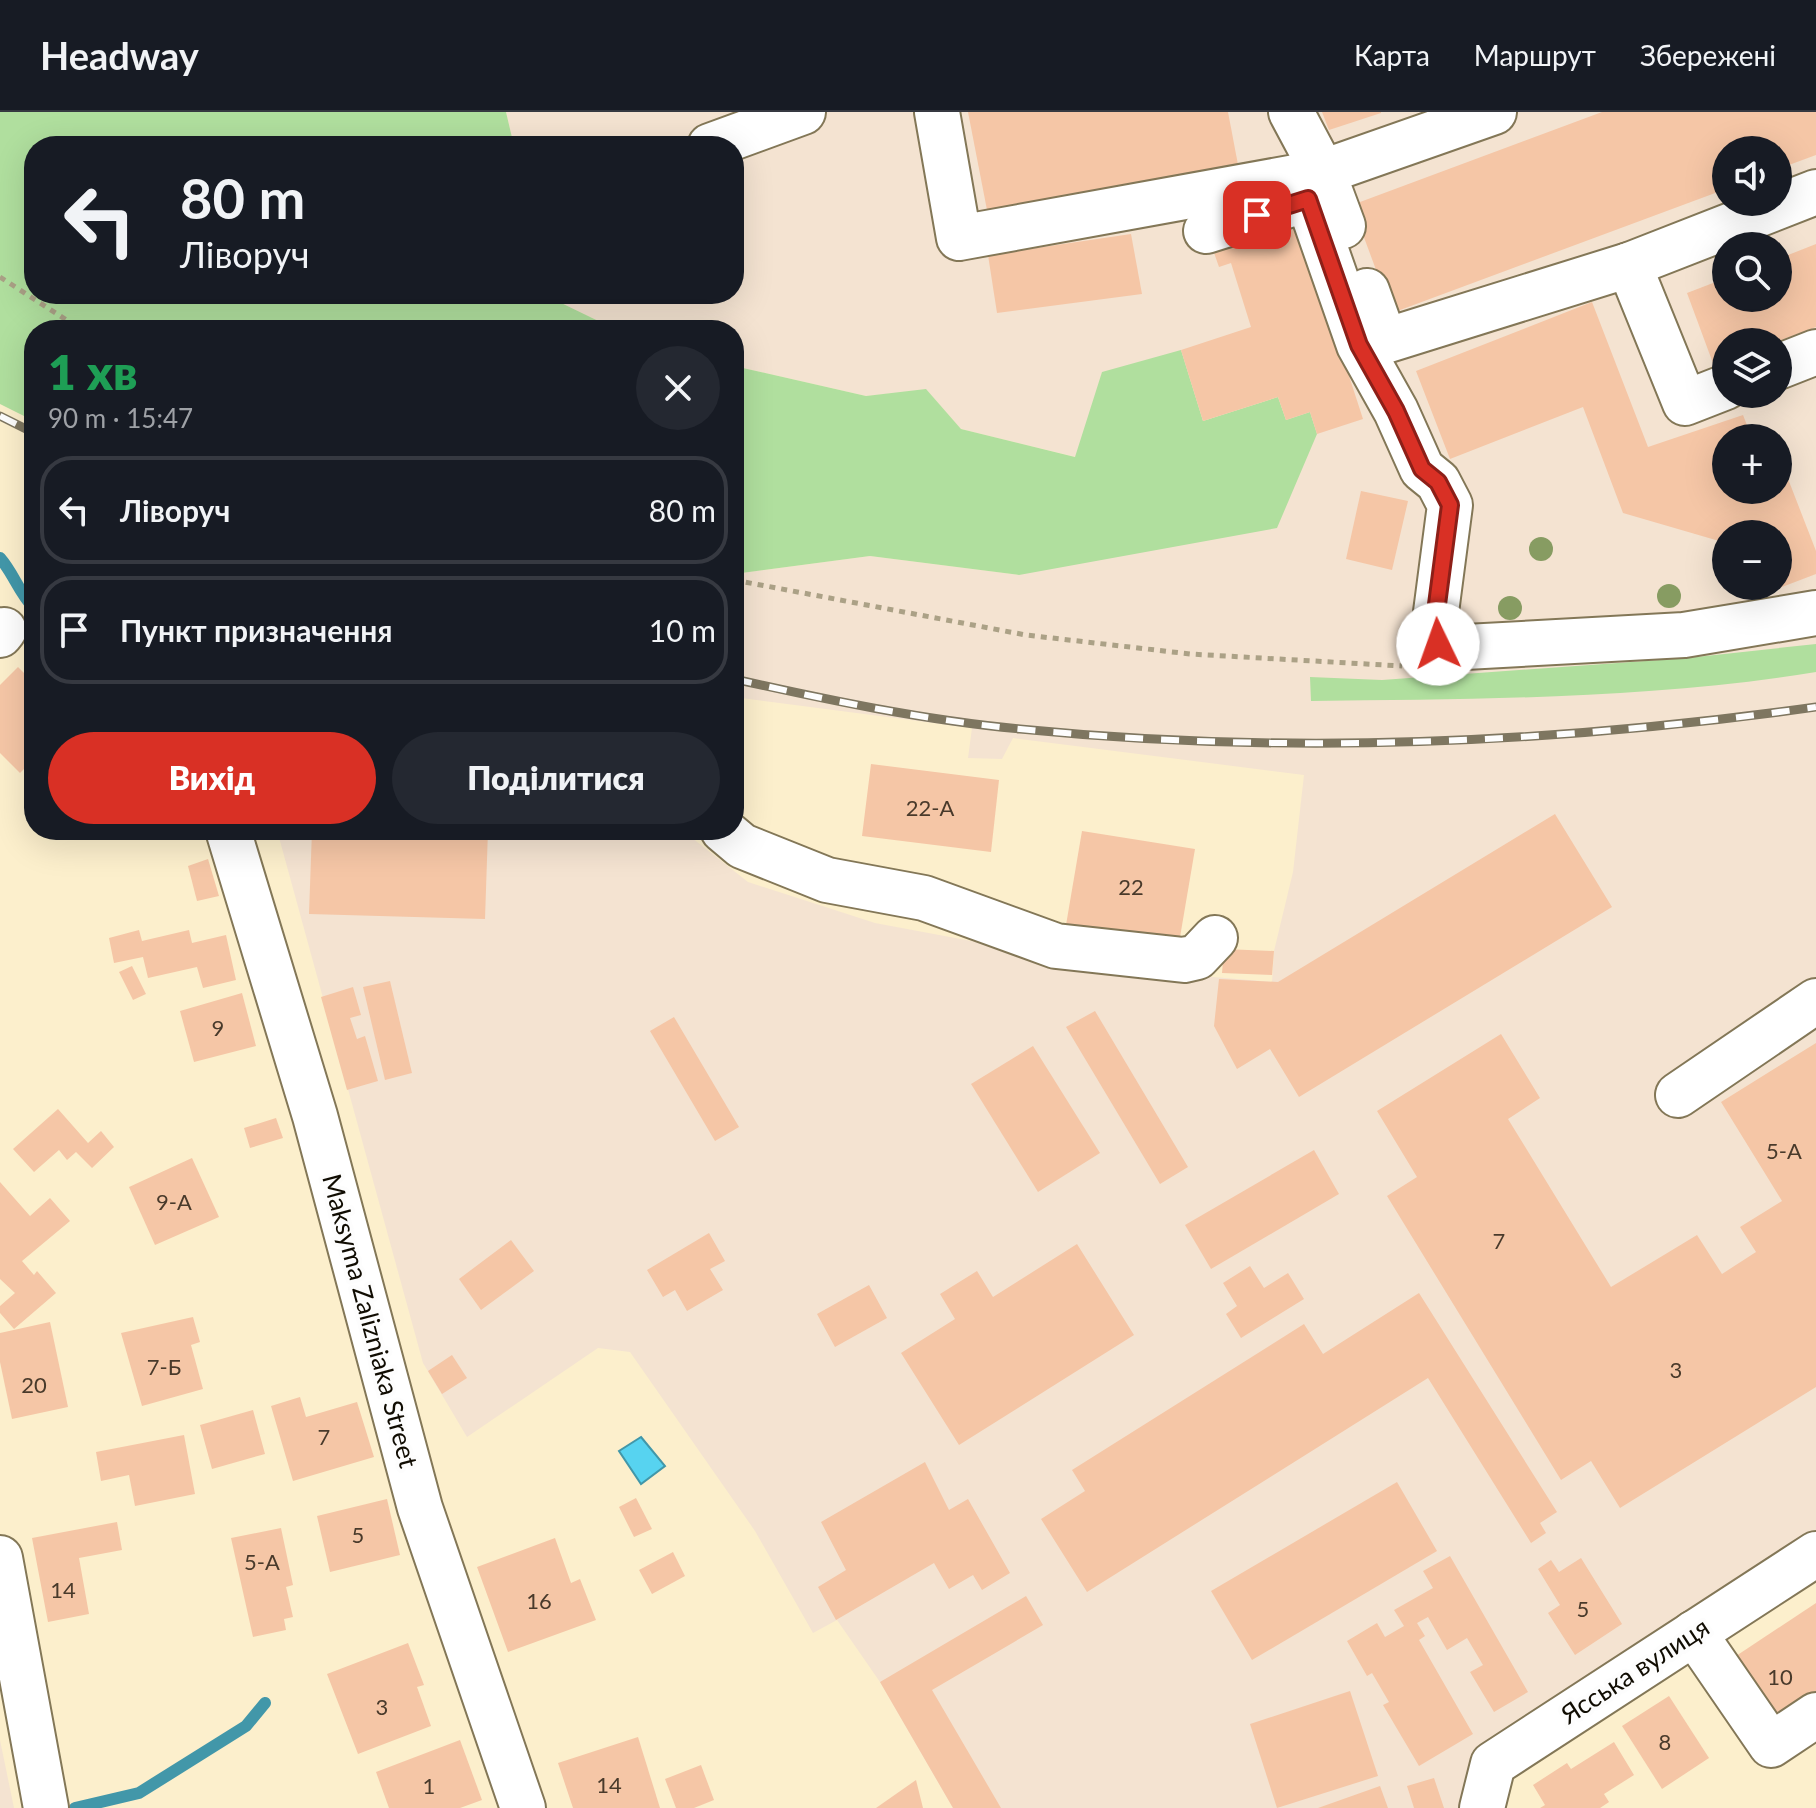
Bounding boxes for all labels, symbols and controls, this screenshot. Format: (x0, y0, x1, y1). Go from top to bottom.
text: Headway (40, 32, 199, 78)
text: Карта (1354, 38, 1430, 72)
text: Маршрут (1474, 38, 1596, 72)
text: Збережені (1640, 38, 1776, 72)
map controls (1712, 136, 1792, 600)
button: sound (1712, 136, 1792, 216)
text: 80 m (180, 164, 305, 231)
icon: left (48, 168, 152, 272)
pin (1223, 181, 1291, 249)
icon: arrive (1235, 193, 1279, 237)
text: Ліворуч (180, 232, 310, 276)
button: search (1712, 232, 1792, 312)
button: layers (1712, 328, 1792, 408)
text: 1 хв (48, 343, 137, 400)
button: close (636, 346, 720, 430)
text: 90 m · 15:47 (48, 402, 193, 434)
button: + (1712, 424, 1792, 504)
icon: left (52, 488, 96, 532)
text: Ліворуч (120, 492, 230, 528)
text: 80 m (649, 492, 716, 528)
button: − (1712, 520, 1792, 600)
position arrow (1396, 602, 1480, 686)
icon: arrive (52, 608, 96, 652)
text: Пункт призначення (120, 612, 393, 648)
text: 10 m (649, 612, 716, 648)
button: Вихід (48, 732, 376, 824)
button: Поділитися (392, 732, 720, 824)
house number: 22-А (906, 794, 954, 821)
house number: 22 (1118, 873, 1144, 900)
house number: 9 (212, 1014, 224, 1041)
house number: 5-А (1766, 1137, 1802, 1164)
street label: Maksyma Zalizniaka Street (316, 1170, 426, 1472)
house number: 9-А (156, 1188, 192, 1215)
house number: 7 (1493, 1227, 1505, 1254)
house number: 7-Б (147, 1353, 181, 1380)
house number: 3 (1670, 1356, 1682, 1383)
house number: 20 (21, 1371, 47, 1398)
house number: 7 (318, 1423, 330, 1450)
house number: 5 (352, 1521, 364, 1548)
house number: 5-А (244, 1548, 280, 1575)
house number: 14 (50, 1576, 76, 1603)
house number: 16 (526, 1587, 552, 1614)
house number: 5 (1577, 1595, 1589, 1622)
street label: Ясська вулиця (1553, 1610, 1715, 1731)
house number: 10 (1767, 1663, 1793, 1690)
house number: 3 (376, 1693, 388, 1720)
house number: 8 (1659, 1728, 1671, 1755)
house number: 14 (596, 1771, 622, 1798)
house number: 1 (423, 1772, 435, 1799)

